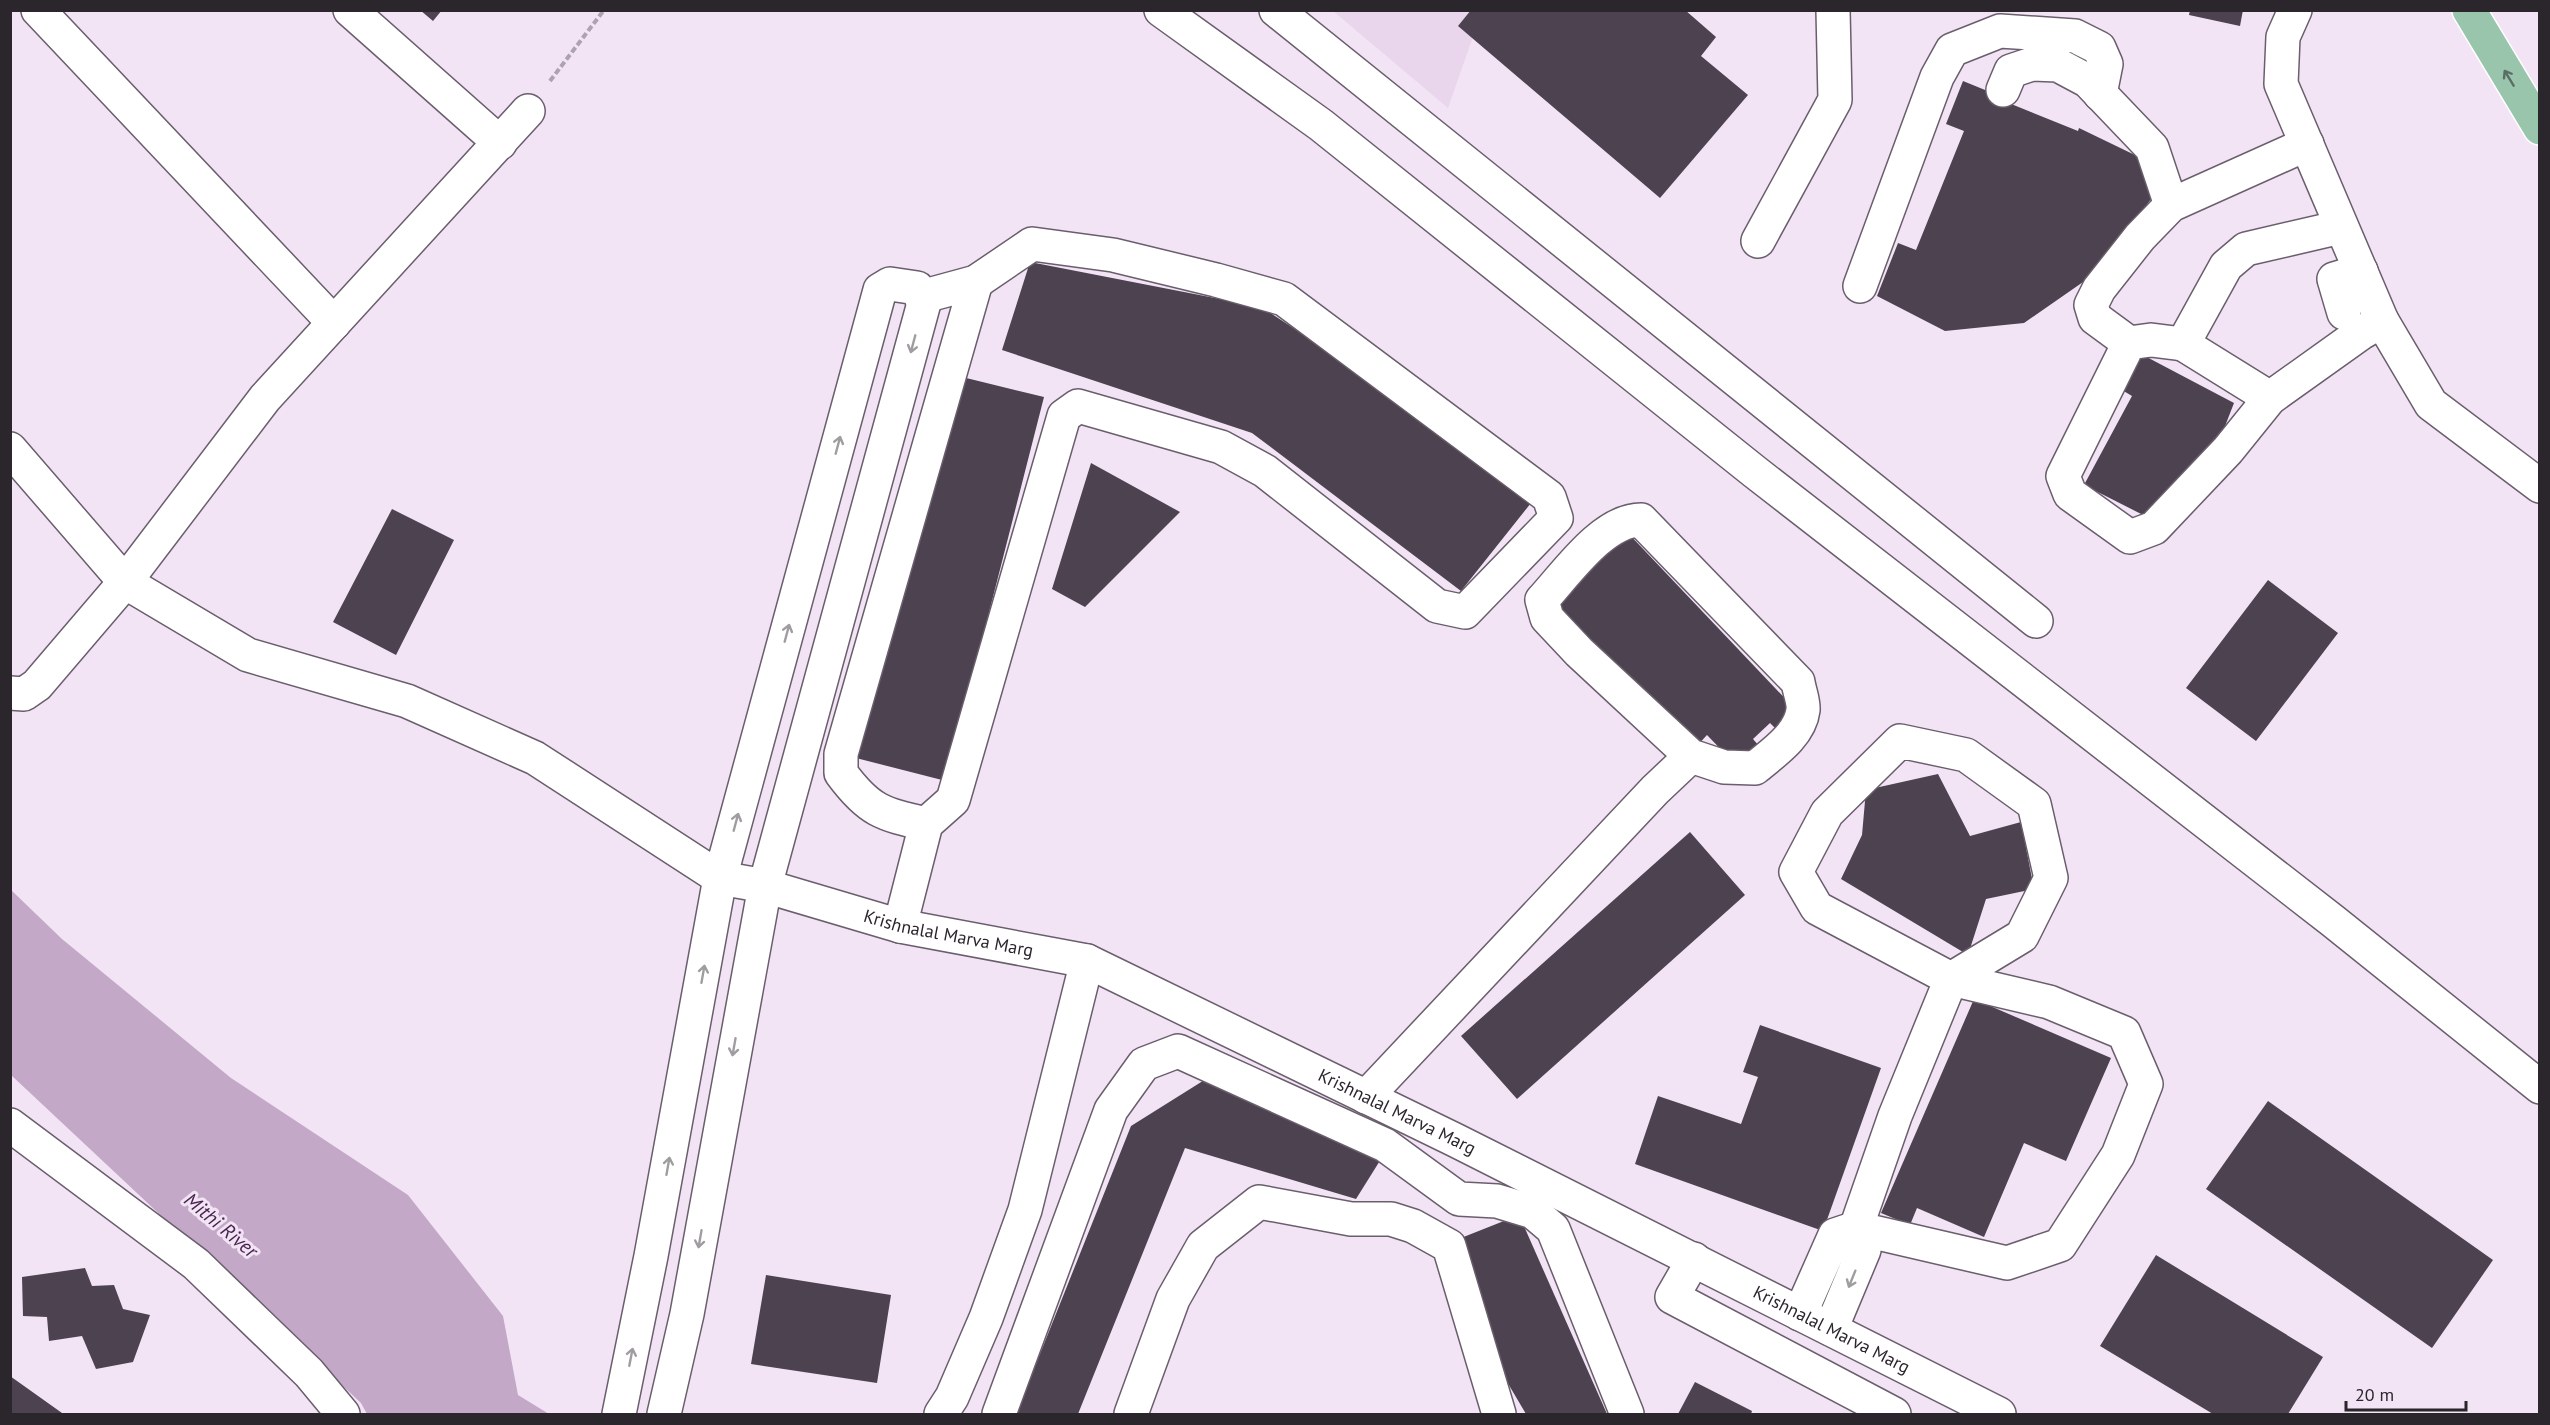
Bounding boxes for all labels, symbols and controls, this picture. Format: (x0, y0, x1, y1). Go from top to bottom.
one-way arrow (2503, 70, 2515, 87)
one-way arrow (907, 334, 918, 353)
one-way arrow (833, 436, 844, 455)
one-way arrow (782, 624, 793, 643)
one-way arrow (731, 813, 742, 832)
street label: Krishnalal Marva Marg (861, 904, 1035, 962)
one-way arrow (698, 965, 709, 984)
one-way arrow (729, 1036, 740, 1056)
street label: Krishnalal Marva Marg (1315, 1063, 1480, 1160)
one-way arrow (662, 1156, 673, 1176)
water label: Mithi River (179, 1187, 264, 1264)
one-way arrow (695, 1228, 706, 1248)
one-way arrow (1846, 1269, 1857, 1288)
street label: Krishnalal Marva Marg (1749, 1280, 1914, 1378)
one-way arrow (626, 1348, 637, 1368)
scale bar (2346, 1374, 2466, 1412)
text: 20 m (2355, 1383, 2394, 1406)

